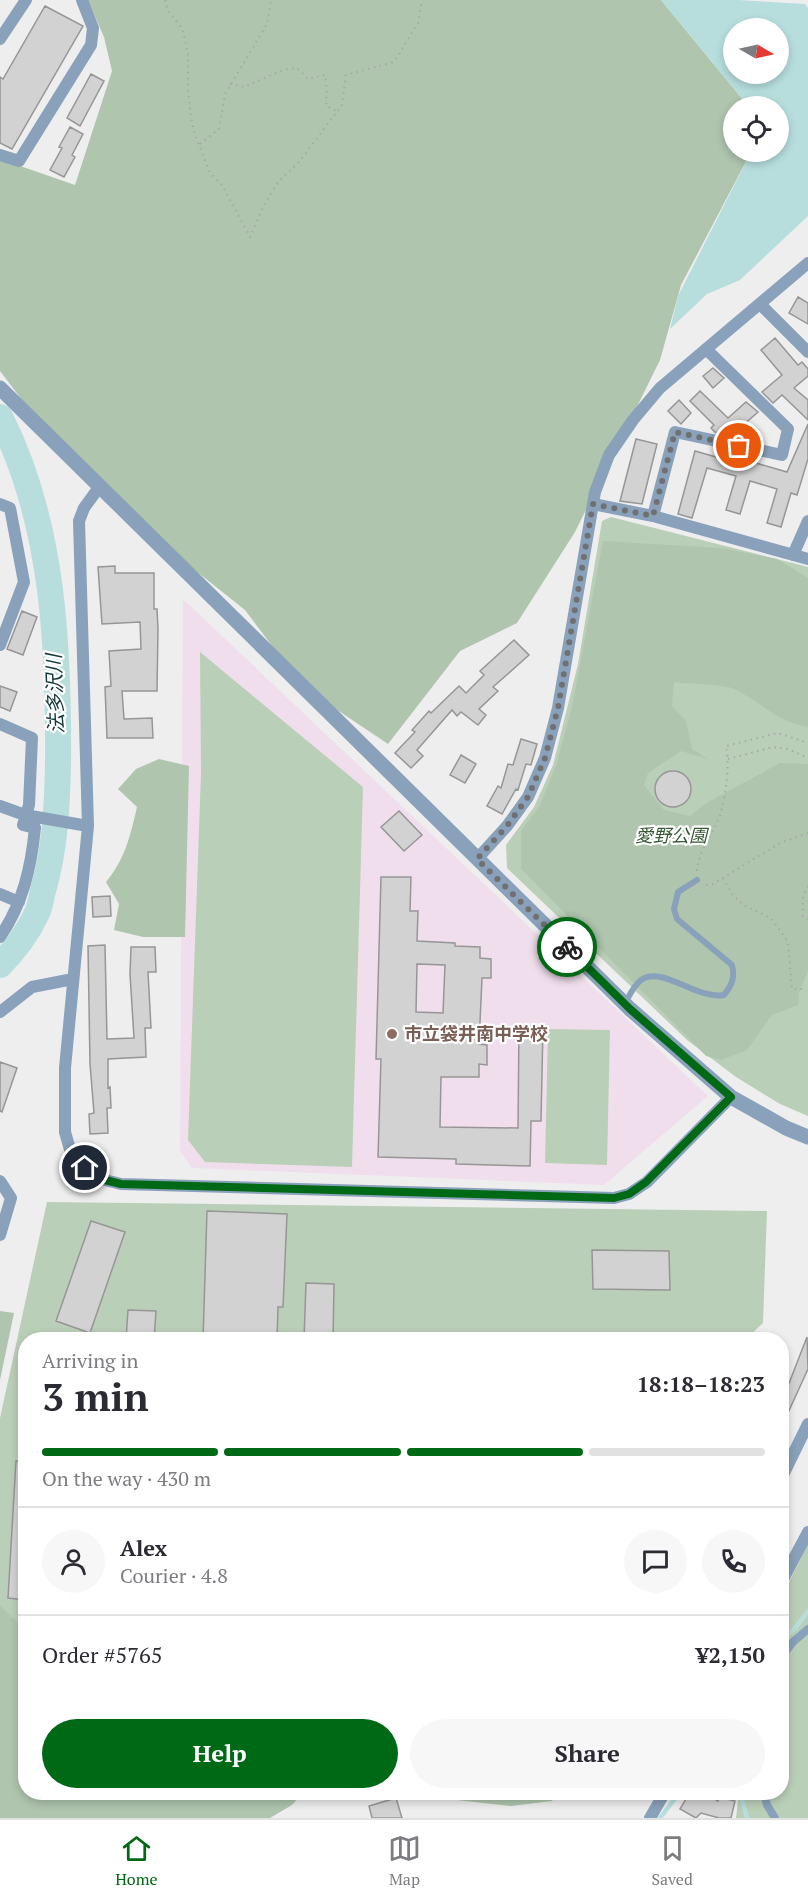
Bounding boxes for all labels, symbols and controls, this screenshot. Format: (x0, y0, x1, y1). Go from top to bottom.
north arrow (723, 18, 789, 84)
map controls (723, 18, 789, 162)
button: locate (723, 96, 789, 162)
pin (713, 420, 764, 471)
icon: bag (722, 429, 755, 462)
water label: 法多沢川 (40, 652, 69, 734)
park label: 愛野公園 (635, 823, 710, 847)
courier (537, 917, 597, 977)
icon: bike (551, 931, 584, 964)
place label: 市立袋井南中学校 (404, 1021, 548, 1045)
marker: 市立袋井南中学校 (385, 1027, 399, 1041)
pin (59, 1142, 110, 1193)
icon: home (68, 1151, 101, 1184)
text: Arriving in (42, 1347, 138, 1374)
text: 18:18–18:23 (637, 1369, 765, 1398)
text: 3 min (42, 1370, 149, 1422)
text: On the way · 430 m (42, 1465, 211, 1492)
button: person (42, 1530, 105, 1593)
button: chat (624, 1530, 687, 1593)
button: phone (702, 1530, 765, 1593)
text: Alex (120, 1533, 167, 1562)
text: Courier · 4.8 (120, 1562, 228, 1589)
text: Order #5765 (42, 1640, 162, 1669)
text: ¥2,150 (696, 1640, 765, 1669)
button: Help (42, 1719, 398, 1788)
button: Share (410, 1719, 765, 1788)
tab: Home (115, 1832, 158, 1890)
tab: Map (388, 1832, 421, 1890)
tab: Saved (651, 1832, 693, 1890)

